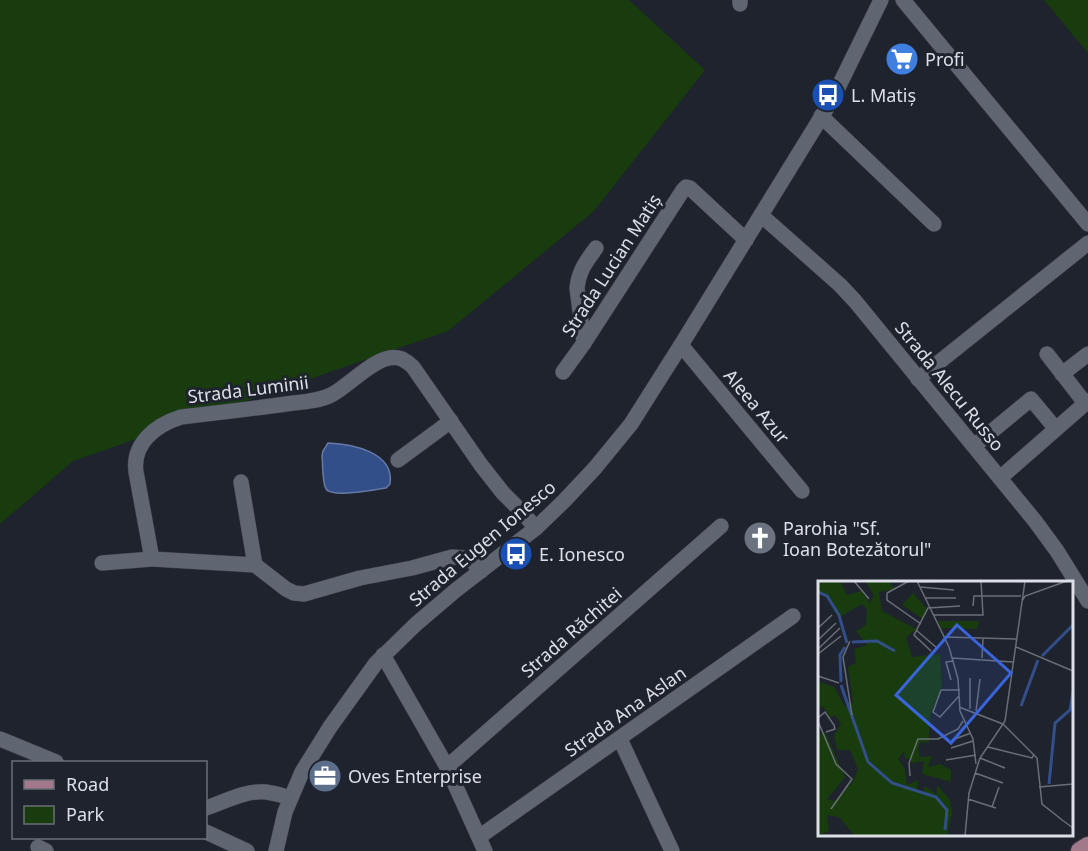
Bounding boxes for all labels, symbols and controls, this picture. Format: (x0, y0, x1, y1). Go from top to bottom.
supermarket icon: Profi (884, 41, 920, 77)
place label: Profi (925, 47, 965, 71)
bus stop icon: L. Matiș (810, 77, 846, 113)
place label: L. Matiș (851, 83, 916, 107)
street label: Strada Lucian Matiș (556, 189, 666, 341)
street label: Strada Alecu Russo (890, 316, 1010, 456)
street label: Aleea Azur (719, 364, 795, 449)
street label: Strada Luminii (186, 370, 310, 408)
street label: Strada Eugen Ionesco (404, 475, 560, 611)
place label: Parohia "Sf. Ioan Botezătorul" (783, 516, 931, 561)
church icon: Parohia "Sf. Ioan Botezătorul" (742, 520, 778, 556)
bus stop icon: E. Ionesco (498, 536, 534, 572)
place label: E. Ionesco (539, 542, 625, 566)
street label: Strada Răchitei (515, 581, 627, 683)
inset map (818, 581, 1073, 836)
street label: Strada Ana Aslan (560, 660, 690, 762)
office icon: Oves Enterprise (307, 758, 343, 794)
legend (12, 761, 207, 839)
place label: Oves Enterprise (348, 764, 482, 788)
text: Road (66, 772, 109, 796)
text: Park (66, 802, 104, 826)

